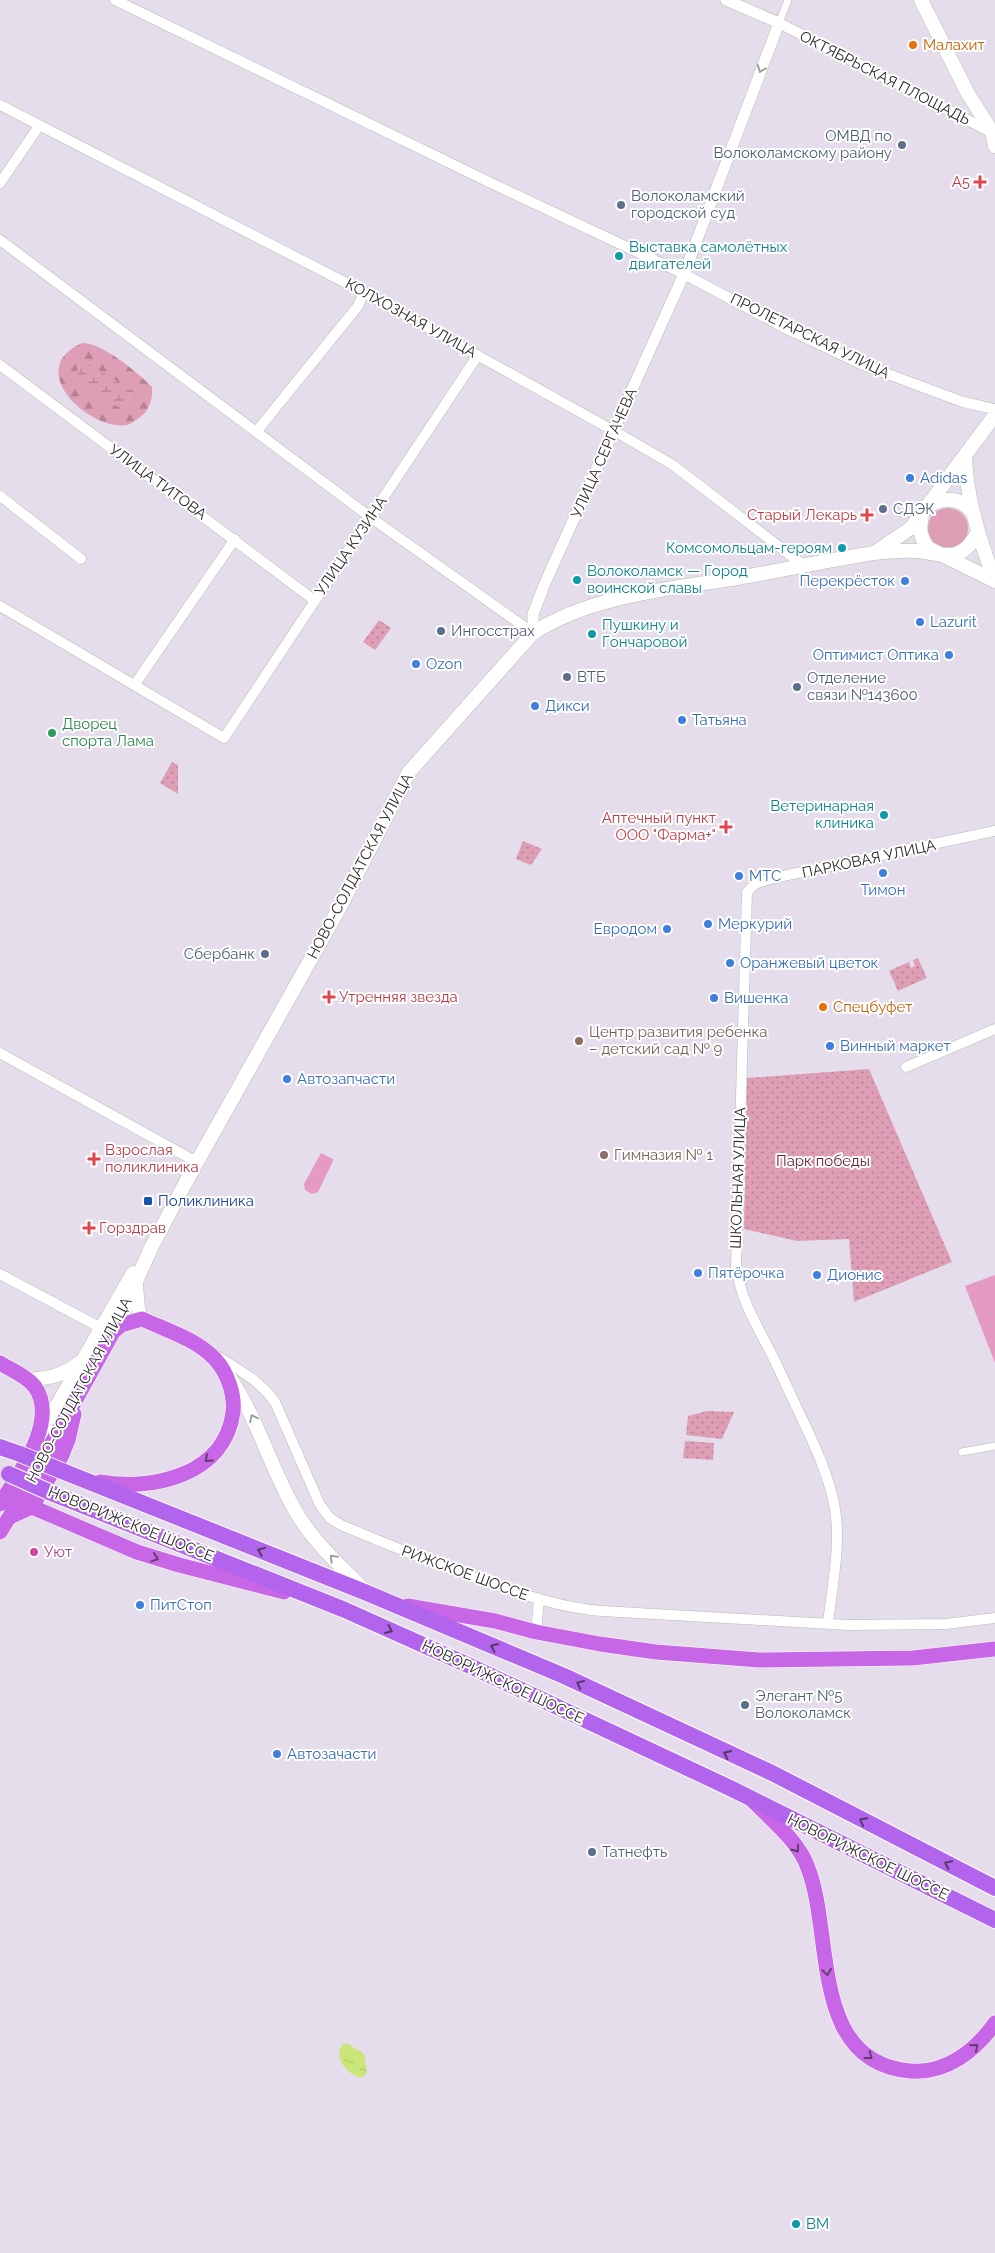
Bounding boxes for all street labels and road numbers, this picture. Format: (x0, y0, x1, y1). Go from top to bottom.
street label: ОКТЯБРЬСКАЯ ПЛОЩАДЬ (797, 27, 973, 129)
street label: КОЛХОЗНАЯ УЛИЦА (342, 274, 480, 362)
street label: ПРОЛЕТАРСКАЯ УЛИЦА (727, 290, 893, 382)
street label: УЛИЦА СЕРГАЧЕВА (567, 385, 641, 521)
street label: УЛИЦА ТИТОВА (106, 441, 210, 523)
street label: УЛИЦА КУЗИНА (311, 493, 391, 599)
street label: НОВО-СОЛДАТСКАЯ УЛИЦА (303, 770, 417, 962)
street label: ПАРКОВАЯ УЛИЦА (800, 836, 938, 882)
street label: ШКОЛЬНАЯ УЛИЦА (727, 1107, 749, 1249)
street label: НОВО-СОЛДАТСКАЯ УЛИЦА (22, 1294, 136, 1486)
street label: НОВОРИЖСКОЕ ШОССЕ (46, 1482, 216, 1566)
street label: РИЖСКОЕ ШОССЕ (399, 1542, 531, 1604)
street label: НОВОРИЖСКОЕ ШОССЕ (419, 1636, 587, 1728)
street label: НОВОРИЖСКОЕ ШОССЕ (784, 1810, 952, 1904)

